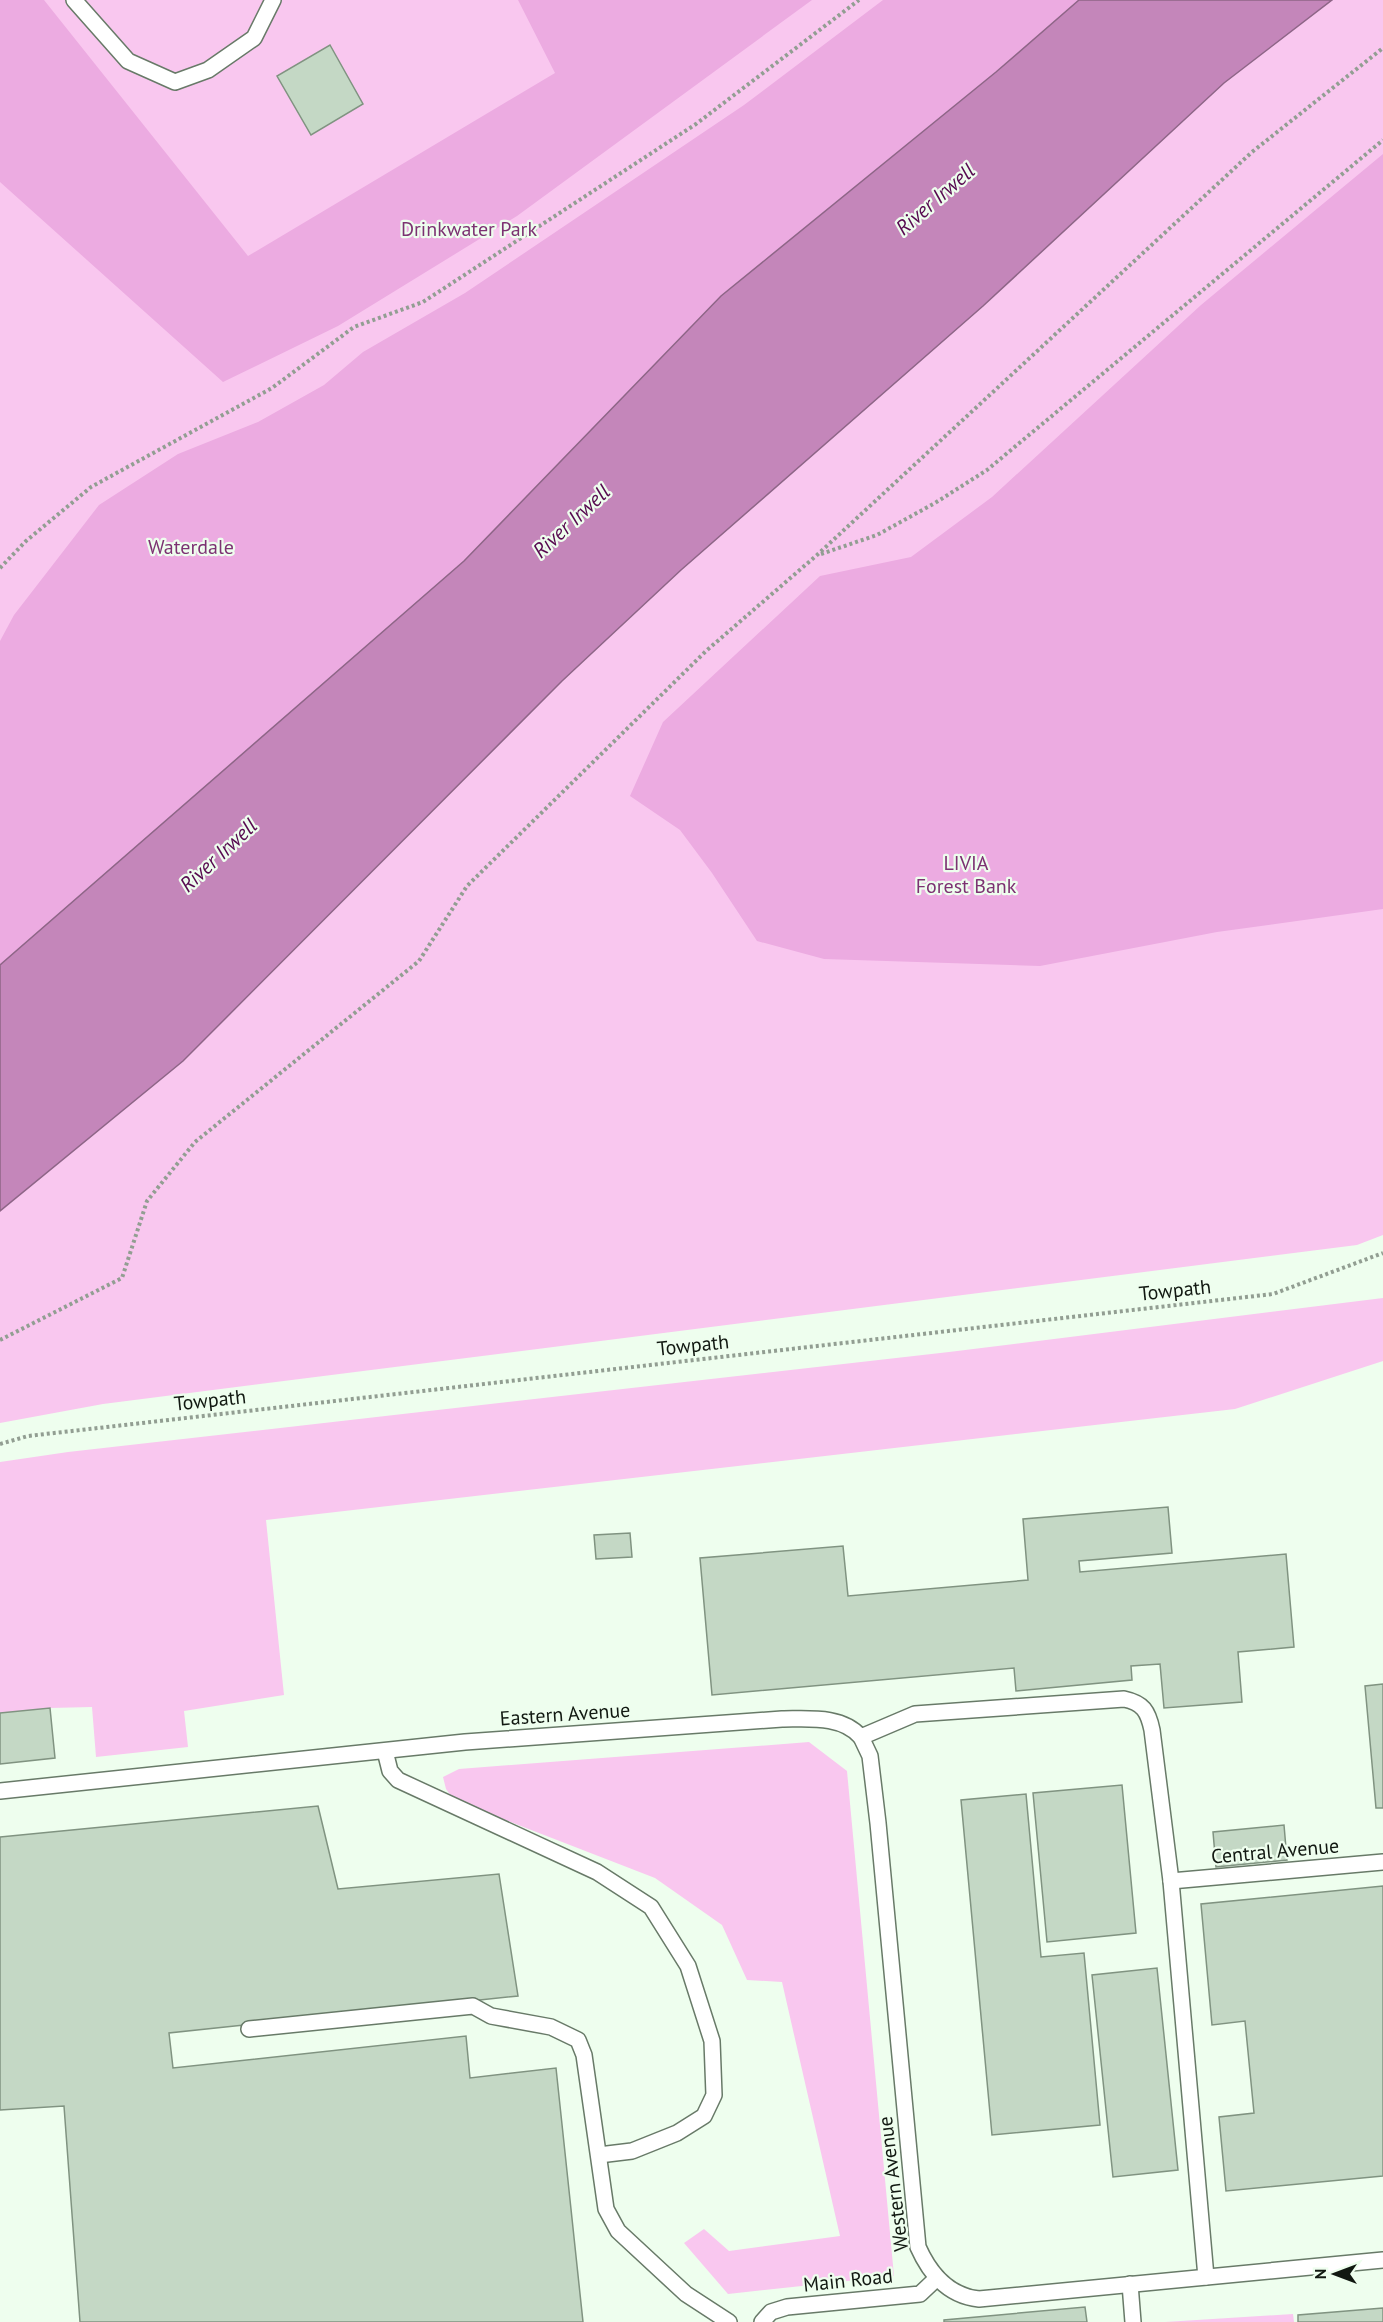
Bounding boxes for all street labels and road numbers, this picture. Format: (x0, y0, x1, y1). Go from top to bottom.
street label: Towpath (1138, 1273, 1212, 1307)
street label: Towpath (656, 1328, 730, 1362)
street label: Towpath (173, 1383, 247, 1417)
street label: Eastern Avenue (499, 1696, 631, 1732)
street label: Central Avenue (1210, 1832, 1340, 1870)
street label: Western Avenue (872, 2115, 914, 2253)
street label: Main Road (802, 2262, 894, 2298)

